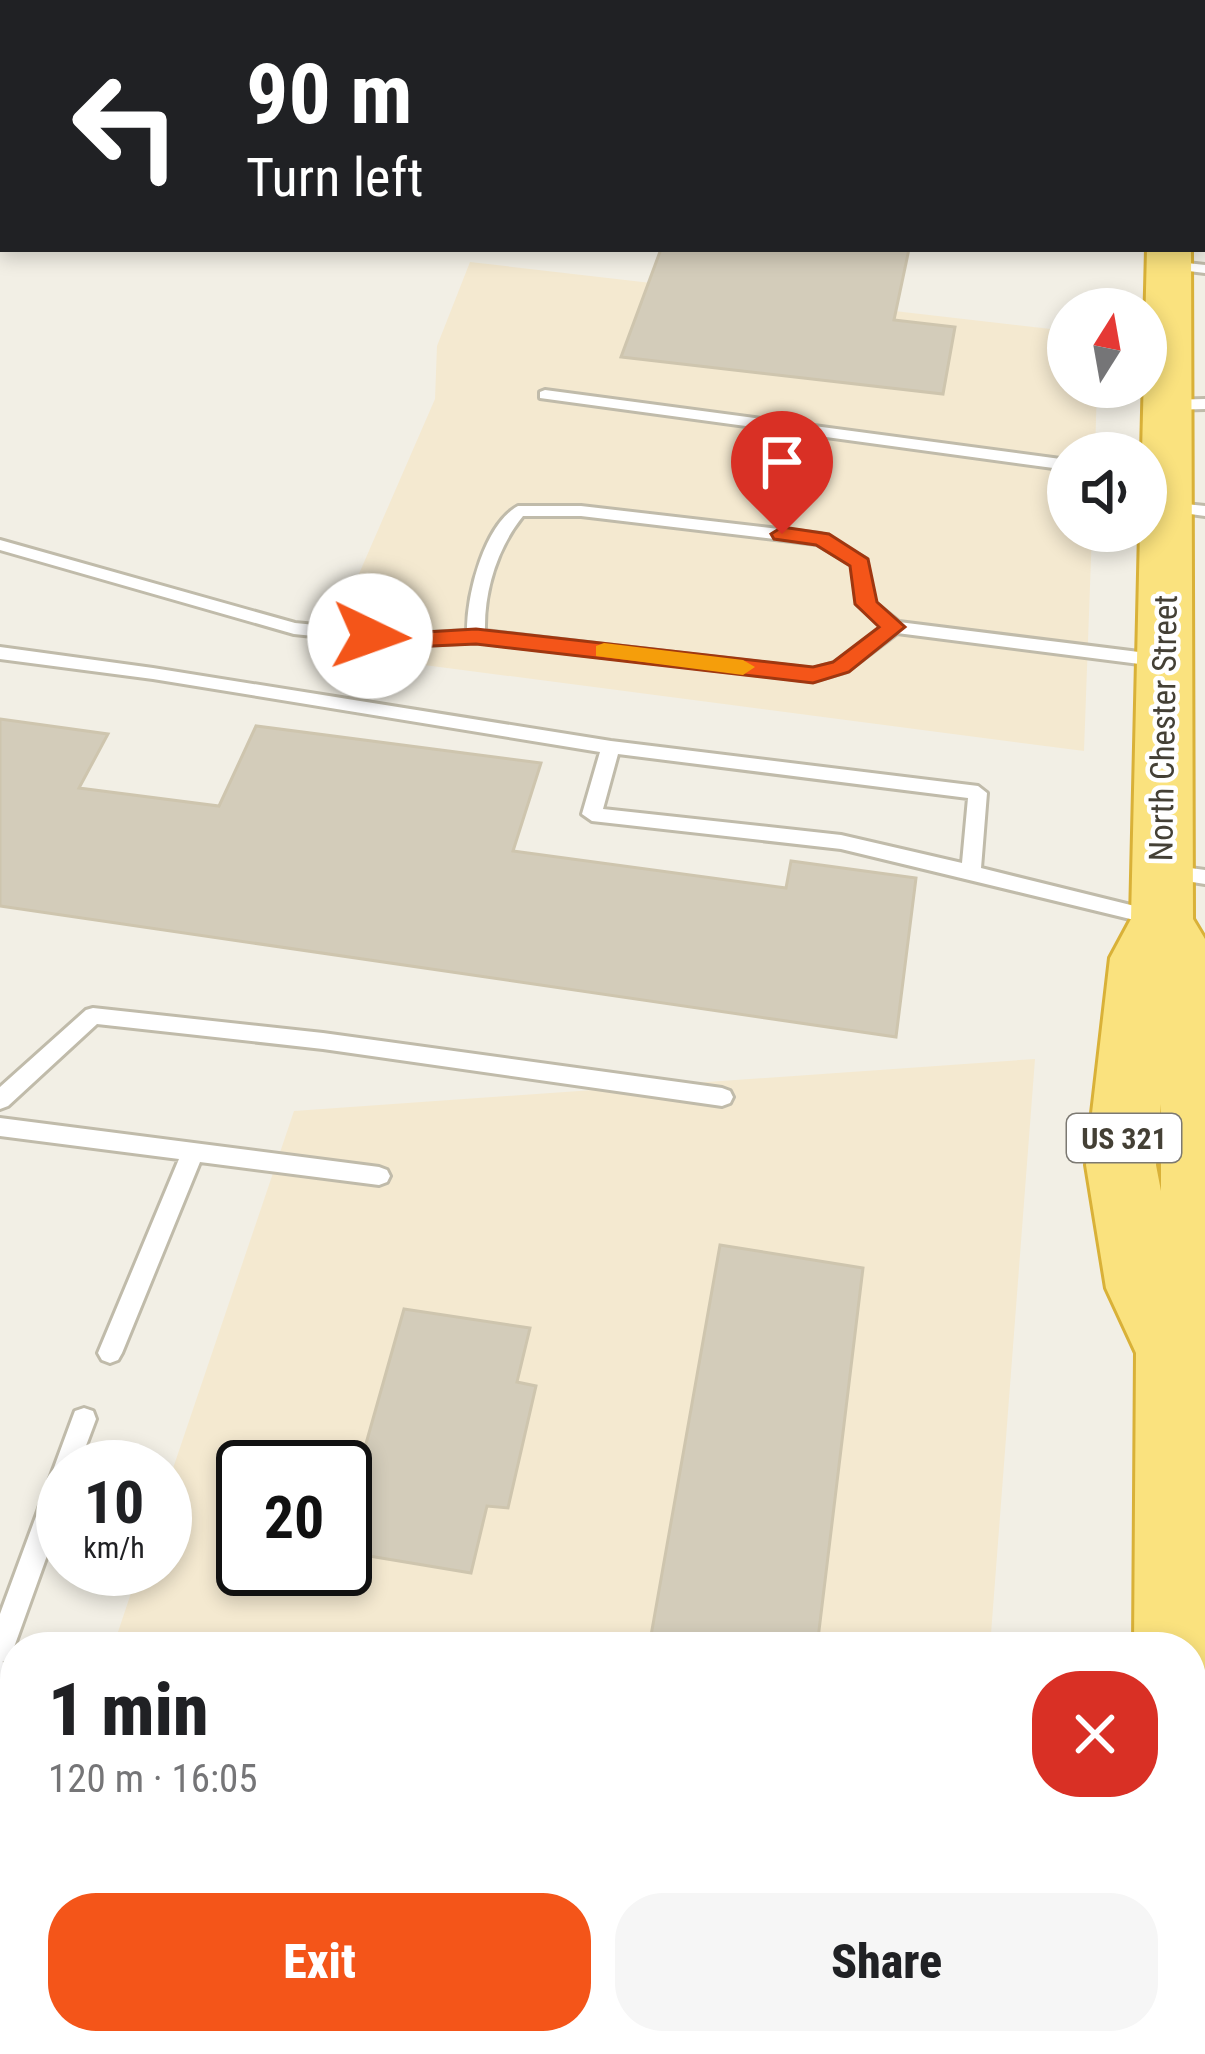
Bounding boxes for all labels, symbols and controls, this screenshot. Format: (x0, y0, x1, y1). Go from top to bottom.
text: 90 m (246, 45, 413, 144)
icon: left (48, 48, 204, 204)
text: Turn left (246, 146, 423, 209)
north arrow (1047, 288, 1167, 408)
map controls (1047, 288, 1167, 552)
pin (731, 411, 833, 534)
icon: arrive (749, 429, 815, 495)
button: sound (1047, 432, 1167, 552)
position arrow (307, 573, 433, 699)
street label: North Chester Street (1141, 594, 1185, 862)
road number: US 321 (1067, 1114, 1181, 1162)
speed limit sign: 20 (216, 1440, 372, 1596)
text: 10 (84, 1467, 144, 1538)
text: km/h (83, 1530, 145, 1565)
text: 1 min (48, 1668, 209, 1753)
button: close (1032, 1671, 1158, 1797)
text: 120 m · 16:05 (48, 1756, 258, 1802)
button: Exit (48, 1893, 591, 2031)
button: Share (615, 1893, 1158, 2031)

